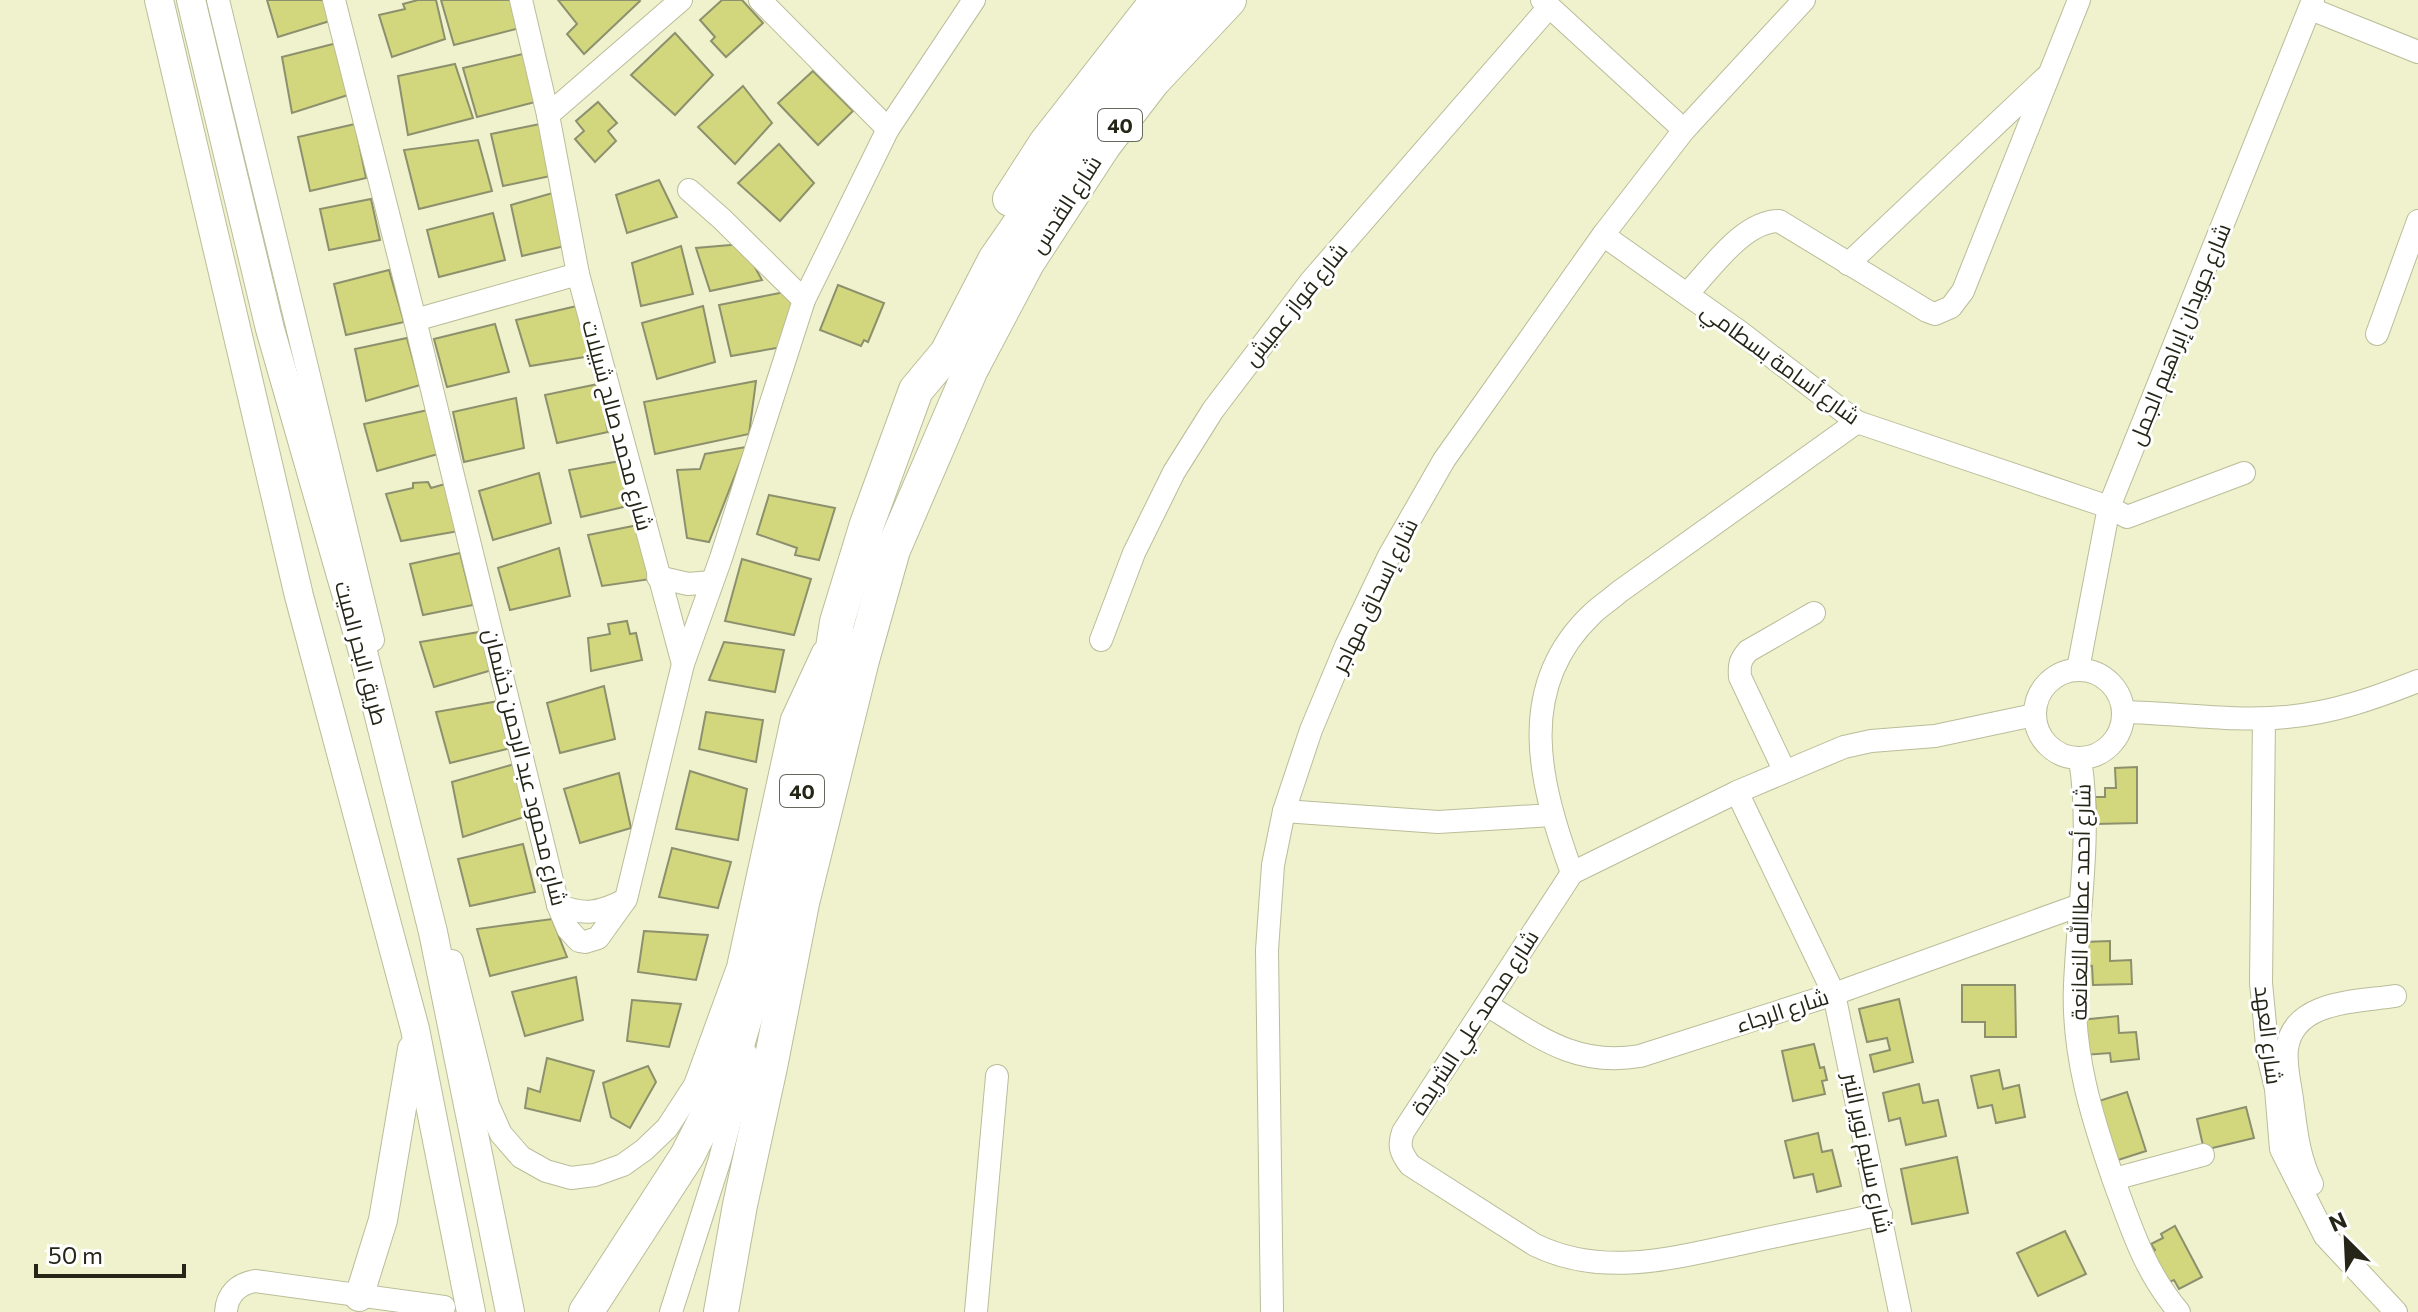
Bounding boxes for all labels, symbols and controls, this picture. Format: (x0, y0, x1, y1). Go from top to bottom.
road number: 40 (1098, 109, 1142, 141)
street label: شارع القدس (1023, 150, 1108, 259)
street label: شارع جويدان إبراهيم الجمل (2122, 219, 2239, 450)
street label: شارع فواز عميش (1237, 237, 1354, 372)
street label: شارع أسامة بسطامي (1694, 296, 1866, 433)
street label: شارع محمد صالح شبيلات (575, 317, 659, 534)
street label: شارع إسحاق مهاجر (1324, 514, 1425, 679)
street label: طريق البحر الميت (329, 578, 394, 728)
street label: شارع محمود عبد الرحمن خشمان (477, 626, 574, 909)
road number: 40 (780, 775, 824, 807)
street label: شارع أحمد عطاالله النعانعة (2064, 783, 2098, 1021)
street label: شارع محمد علي الشريدة (1404, 925, 1547, 1122)
street label: شارع الرجاء (1732, 982, 1832, 1040)
street label: شارع العهد (2248, 984, 2288, 1086)
street label: شارع سليم نوير النبر (1834, 1068, 1898, 1237)
north arrow (2306, 1200, 2386, 1280)
text: N (2325, 1206, 2351, 1237)
scale bar (36, 1228, 184, 1278)
text: 50 m (48, 1240, 103, 1269)

